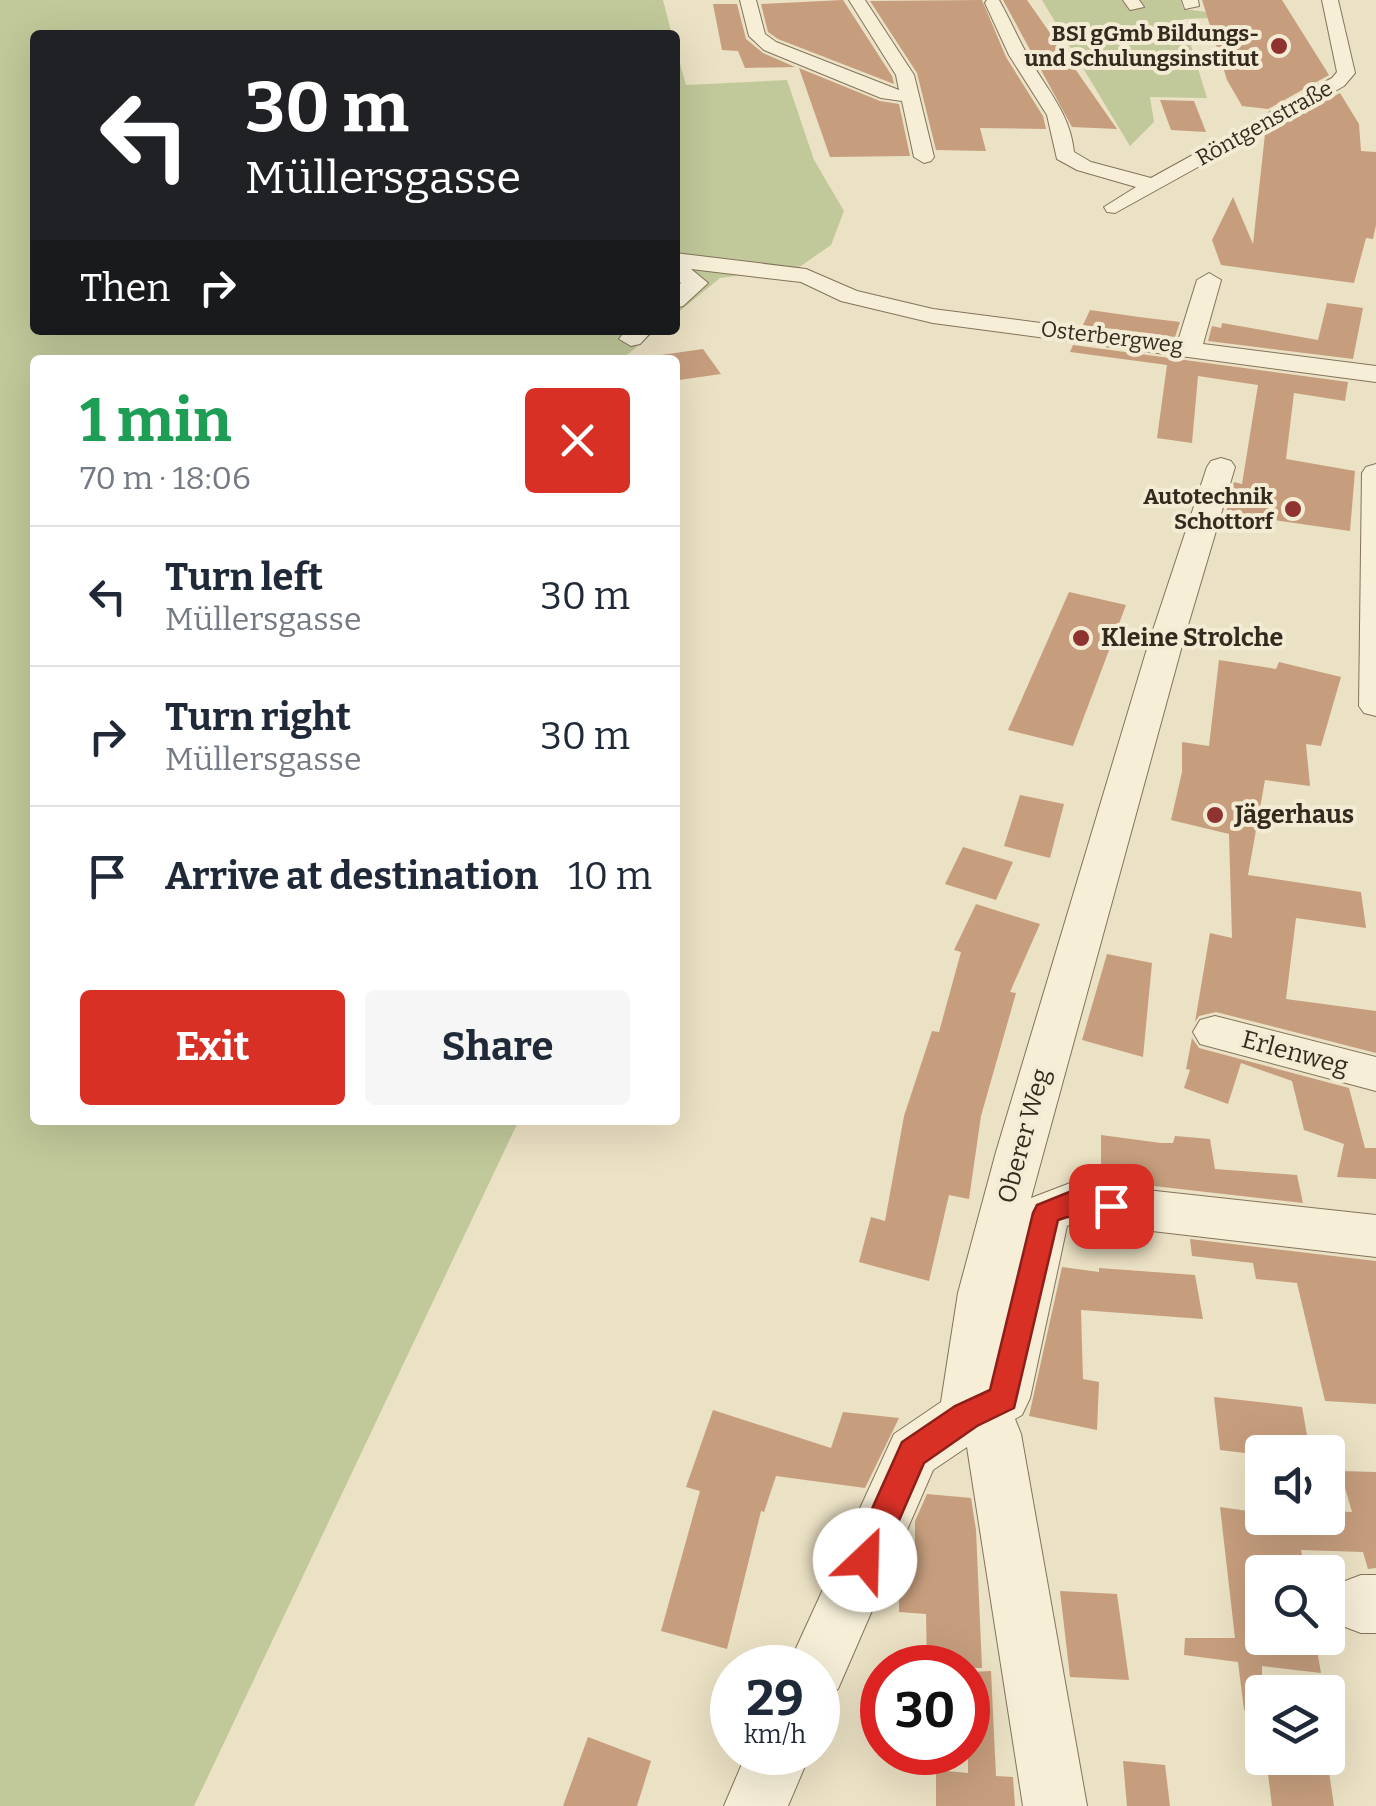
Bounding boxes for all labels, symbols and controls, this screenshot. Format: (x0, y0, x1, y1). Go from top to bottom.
place label: BSI gGmb Bildungs- und Schulungsinstitut (1024, 20, 1259, 72)
marker: BSI gGmb Bildungs- und Schulungsinstitut (1268, 35, 1290, 57)
text: 30 m (245, 66, 409, 150)
icon: left (80, 70, 210, 200)
street label: Röntgenstraße (1191, 74, 1337, 172)
text: Müllersgasse (245, 151, 521, 205)
icon: right (190, 260, 245, 315)
text: Then (80, 265, 170, 311)
street label: Osterbergweg (1039, 315, 1185, 359)
text: 1 min (80, 385, 232, 457)
button: close (525, 388, 630, 493)
text: 70 m · 18:06 (80, 459, 251, 497)
place label: Autotechnik Schottorf (1143, 483, 1275, 535)
marker: Autotechnik Schottorf (1282, 498, 1304, 520)
text: Turn left (165, 554, 323, 600)
icon: left (80, 569, 135, 624)
text: 30 m (540, 573, 630, 619)
text: Müllersgasse (165, 600, 361, 638)
place label: Kleine Strolche (1101, 623, 1283, 653)
marker: Kleine Strolche (1070, 627, 1092, 649)
text: Turn right (165, 694, 351, 740)
icon: right (80, 709, 135, 764)
text: 30 m (540, 713, 630, 759)
text: Müllersgasse (165, 740, 361, 778)
place label: Jägerhaus (1233, 800, 1354, 830)
marker: Jägerhaus (1204, 804, 1226, 826)
icon: arrive (80, 849, 135, 904)
text: Arrive at destination (165, 853, 538, 899)
text: 10 m (568, 853, 652, 899)
button: Exit (80, 990, 345, 1105)
button: Share (365, 990, 630, 1105)
street label: Erlenweg (1238, 1024, 1352, 1082)
street label: Oberer Weg (992, 1065, 1056, 1207)
pin (1069, 1164, 1154, 1249)
icon: arrive (1084, 1179, 1139, 1234)
map controls (1245, 1435, 1345, 1775)
button: sound (1245, 1435, 1345, 1535)
position arrow (813, 1508, 917, 1612)
button: search (1245, 1555, 1345, 1655)
speed limit sign: 30 (860, 1645, 990, 1775)
text: 29 (746, 1668, 804, 1728)
button: layers (1245, 1675, 1345, 1775)
text: km/h (744, 1720, 806, 1750)

